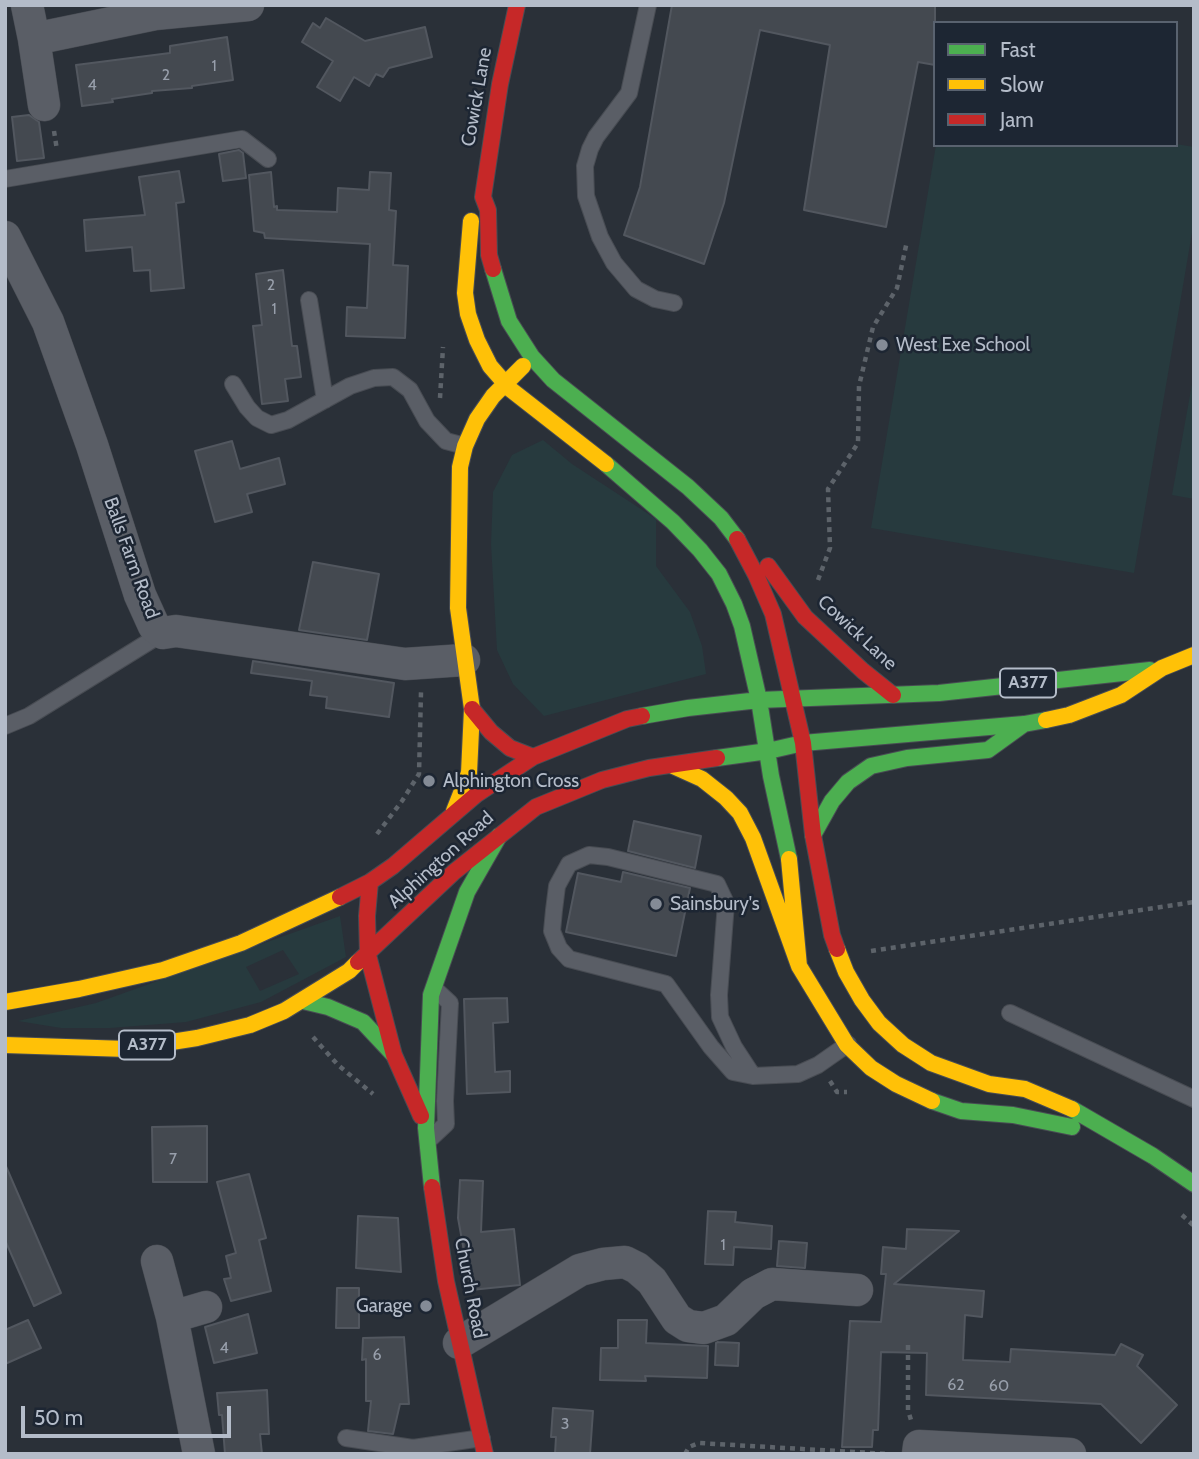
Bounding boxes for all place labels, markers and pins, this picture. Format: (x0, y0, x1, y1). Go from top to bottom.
place label: West Exe School (896, 334, 1030, 356)
marker: West Exe School (874, 337, 890, 353)
place label: Alphington Cross (443, 770, 579, 792)
marker: Alphington Cross (421, 773, 437, 789)
place label: Sainsbury's (670, 893, 760, 915)
marker: Sainsbury's (648, 896, 664, 912)
place label: Garage (356, 1295, 412, 1317)
marker: Garage (418, 1298, 434, 1314)

